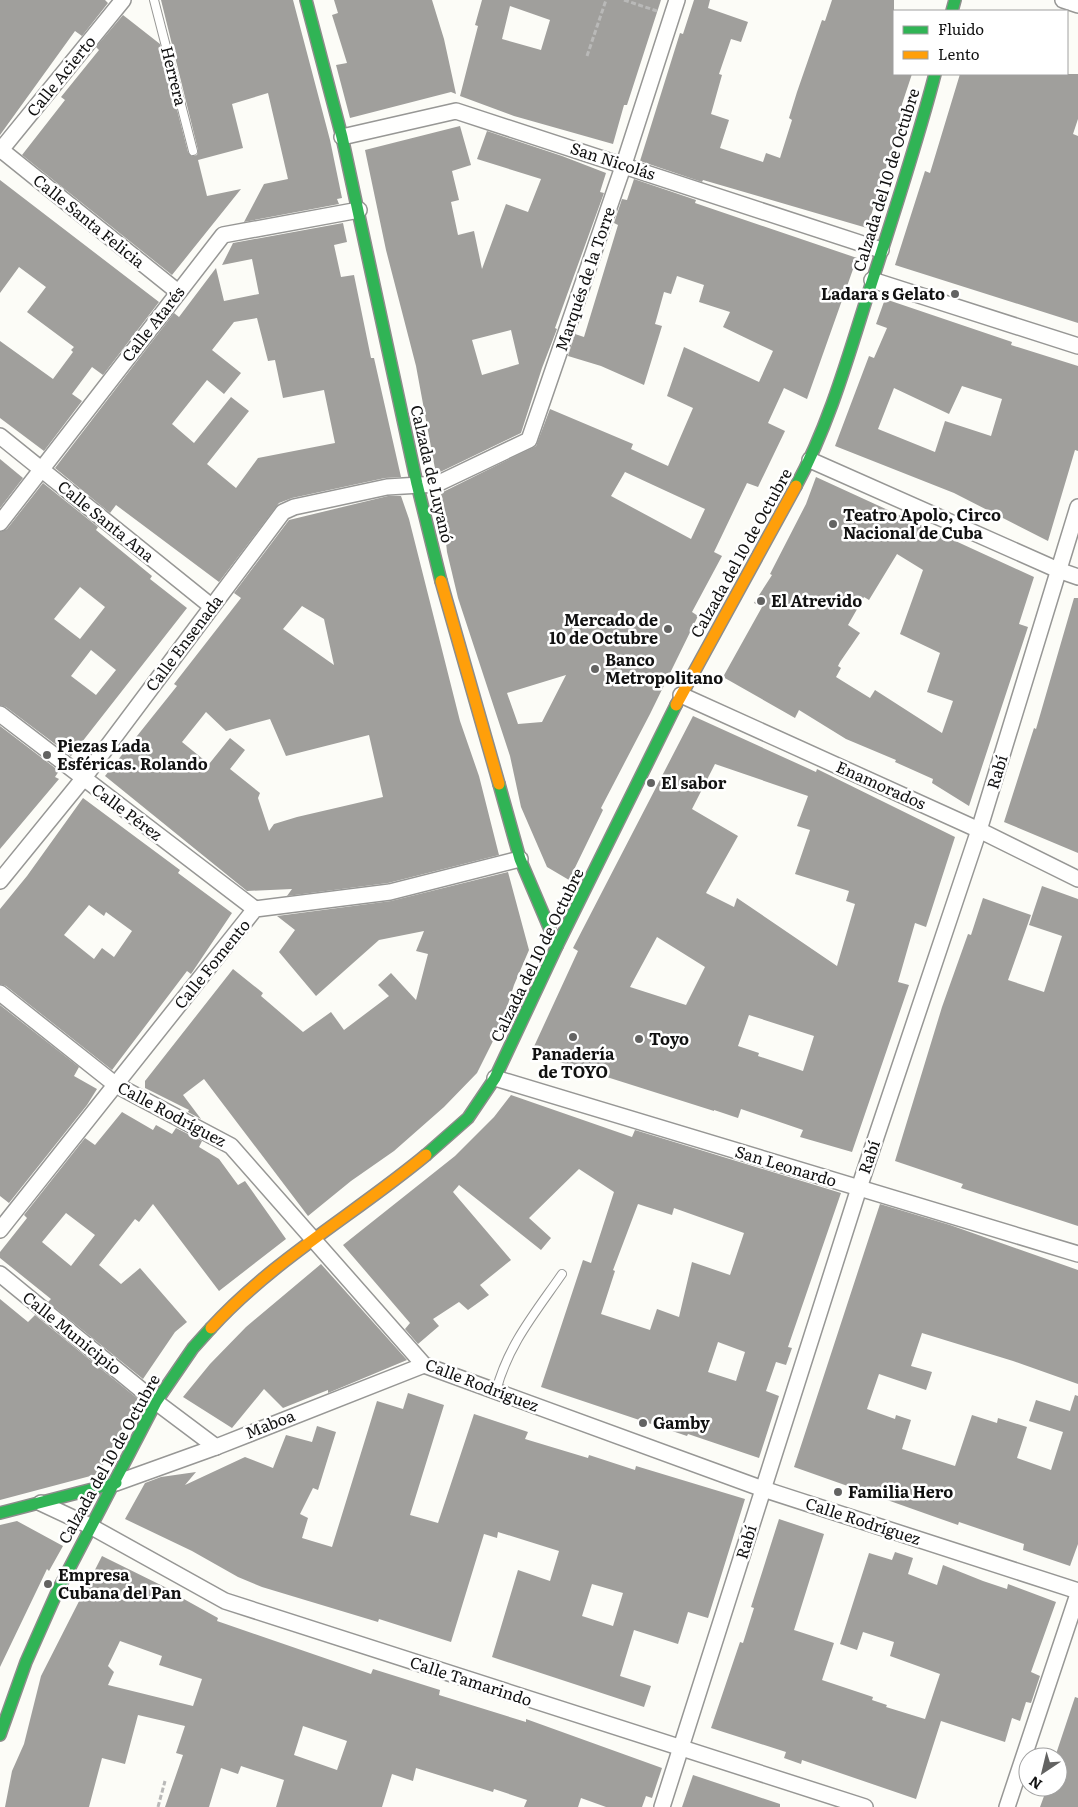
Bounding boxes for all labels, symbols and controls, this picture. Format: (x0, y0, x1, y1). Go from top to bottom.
legend (893, 10, 1068, 75)
text: Fluido (938, 17, 984, 40)
street label: Calle Acierto (20, 30, 100, 121)
text: Lento (938, 42, 980, 65)
street label: Herrera (156, 43, 194, 108)
street label: Calzada del 10 de Octubre (846, 85, 924, 274)
street label: San Nicolás (568, 135, 659, 185)
street label: Calle Santa Felicia (29, 168, 151, 273)
street label: Marqués de la Torre (548, 203, 620, 354)
street label: Calle Atarés (115, 280, 189, 366)
place label: Ladara s Gelato (821, 281, 945, 305)
marker: Ladara s Gelato (949, 288, 961, 300)
street label: Calzada de Luyanó (405, 402, 461, 545)
street label: Calzada del 10 de Octubre (683, 463, 797, 642)
street label: Calle Santa Ana (53, 474, 161, 567)
place label: Teatro Apolo, Circo Nacional de Cuba (843, 502, 1001, 544)
marker: Teatro Apolo, Circo Nacional de Cuba (827, 518, 839, 530)
place label: El Atrevido (771, 588, 862, 612)
street label: Calle Ensenada (139, 589, 228, 696)
marker: El Atrevido (755, 595, 767, 607)
place label: Mercado de 10 de Octubre (549, 607, 658, 649)
marker: Mercado de 10 de Octubre (662, 623, 674, 635)
place label: Banco Metropolitano (605, 647, 723, 689)
marker: Banco Metropolitano (589, 663, 601, 675)
place label: Piezas Lada Esféricas. Rolando (57, 733, 208, 775)
marker: Piezas Lada Esféricas. Rolando (41, 749, 53, 761)
street label: Rabí (980, 752, 1013, 792)
street label: Enamorados (833, 754, 930, 815)
place label: El sabor (661, 770, 727, 794)
street label: Calle Pérez (87, 777, 168, 846)
marker: El sabor (645, 777, 657, 789)
street label: Calzada del 10 de Octubre (483, 864, 589, 1046)
street label: Calle Fomento (167, 913, 255, 1014)
place label: Toyo (649, 1026, 689, 1050)
marker: Panadería de TOYO (567, 1031, 579, 1043)
marker: Toyo (633, 1033, 645, 1045)
place label: Panadería de TOYO (532, 1041, 615, 1083)
street label: Calle Rodríguez (114, 1074, 231, 1152)
street label: Rabí (851, 1136, 885, 1177)
street label: San Leonardo (733, 1138, 840, 1192)
street label: Calle Municipio (18, 1285, 127, 1380)
street label: Calle Rodríguez (422, 1351, 543, 1417)
street label: Calzada del 10 de Octubre (51, 1369, 165, 1548)
street label: Maboa (241, 1402, 298, 1444)
place label: Gamby (653, 1410, 710, 1434)
marker: Gamby (637, 1417, 649, 1429)
place label: Familia Hero (848, 1479, 953, 1503)
marker: Familia Hero (832, 1486, 844, 1498)
street label: Calle Rodríguez (803, 1490, 924, 1550)
street label: Rabí (729, 1522, 762, 1562)
place label: Empresa Cubana del Pan (58, 1562, 182, 1604)
marker: Empresa Cubana del Pan (42, 1578, 54, 1590)
street label: Calle Tamarindo (407, 1649, 536, 1711)
north arrow (1018, 1747, 1068, 1797)
text: N (1024, 1772, 1046, 1795)

